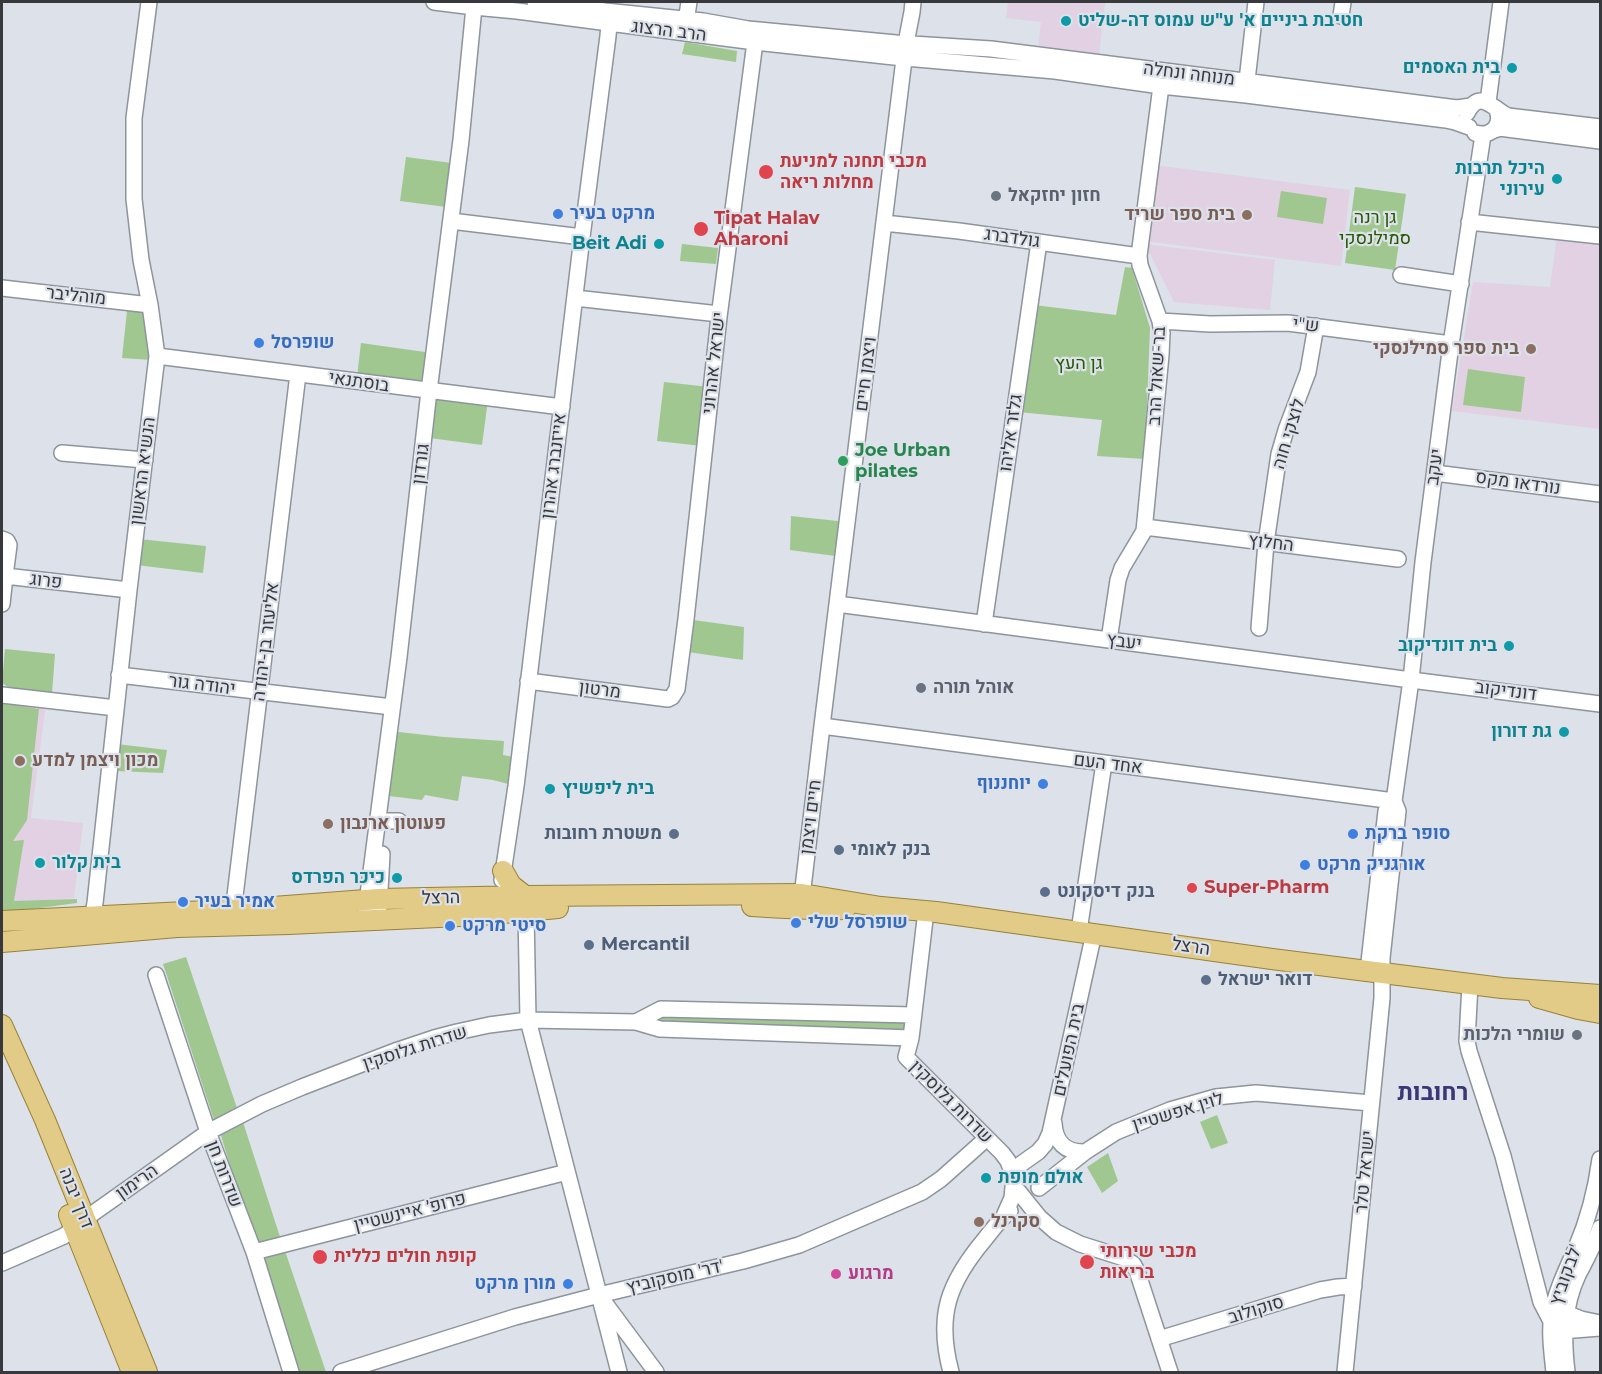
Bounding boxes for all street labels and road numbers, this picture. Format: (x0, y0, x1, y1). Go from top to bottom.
street label: הרב הרצוג (630, 16, 708, 46)
street label: מנוחה ונחלה (1142, 58, 1236, 90)
street label: גולדברג (983, 223, 1041, 253)
street label: מוהליבר (45, 282, 107, 310)
street label: ישראל אהרוני (698, 311, 730, 415)
street label: ש"י (1292, 313, 1320, 337)
street label: בר-שאול הרב (1144, 326, 1170, 426)
street label: ויצמן חיים (851, 335, 881, 413)
street label: בוסתנאי (327, 367, 391, 397)
street label: גלזר אליהו (995, 393, 1027, 473)
street label: לוצקי חוה (1268, 396, 1310, 472)
street label: אייזנברג אהרון (537, 412, 571, 520)
street label: הנשיא הראשון (126, 416, 160, 526)
street label: גורדון (408, 442, 434, 486)
street label: יעקב (1422, 447, 1448, 487)
street label: נורדאו מקס (1474, 466, 1562, 500)
street label: החלוץ (1247, 529, 1295, 557)
street label: פרוג (29, 568, 63, 594)
street label: אליעזר בן-יהודה (248, 581, 284, 703)
street label: יעבץ (1105, 629, 1143, 655)
street label: יהודה גור (167, 670, 237, 700)
street label: מרטון (578, 677, 622, 703)
street label: דונדיקוב (1474, 677, 1538, 705)
street label: אחד העם (1072, 749, 1144, 779)
street label: חיים ויצמן (796, 778, 826, 856)
street label: הרצל (422, 887, 460, 909)
street label: הרצל (1170, 934, 1212, 960)
street label: בית הפועלים (1049, 1002, 1089, 1098)
street label: שדרות גלוסקין (360, 1021, 470, 1075)
street label: שדרות גלוסקין (905, 1056, 997, 1148)
street label: לוין אפשטיין (1130, 1088, 1226, 1136)
street label: ישראל טלר (1351, 1130, 1379, 1214)
street label: שדרות חן (201, 1138, 247, 1210)
street label: הרימון (112, 1160, 162, 1204)
street label: דרך יבנה (54, 1164, 98, 1232)
street label: פרופ׳ איינשטיין (352, 1188, 468, 1236)
street label: לבקוביץ' (1545, 1242, 1587, 1308)
street label: דר' מוסקוביץ' (624, 1255, 726, 1299)
street label: סוקולוב (1225, 1291, 1287, 1329)

